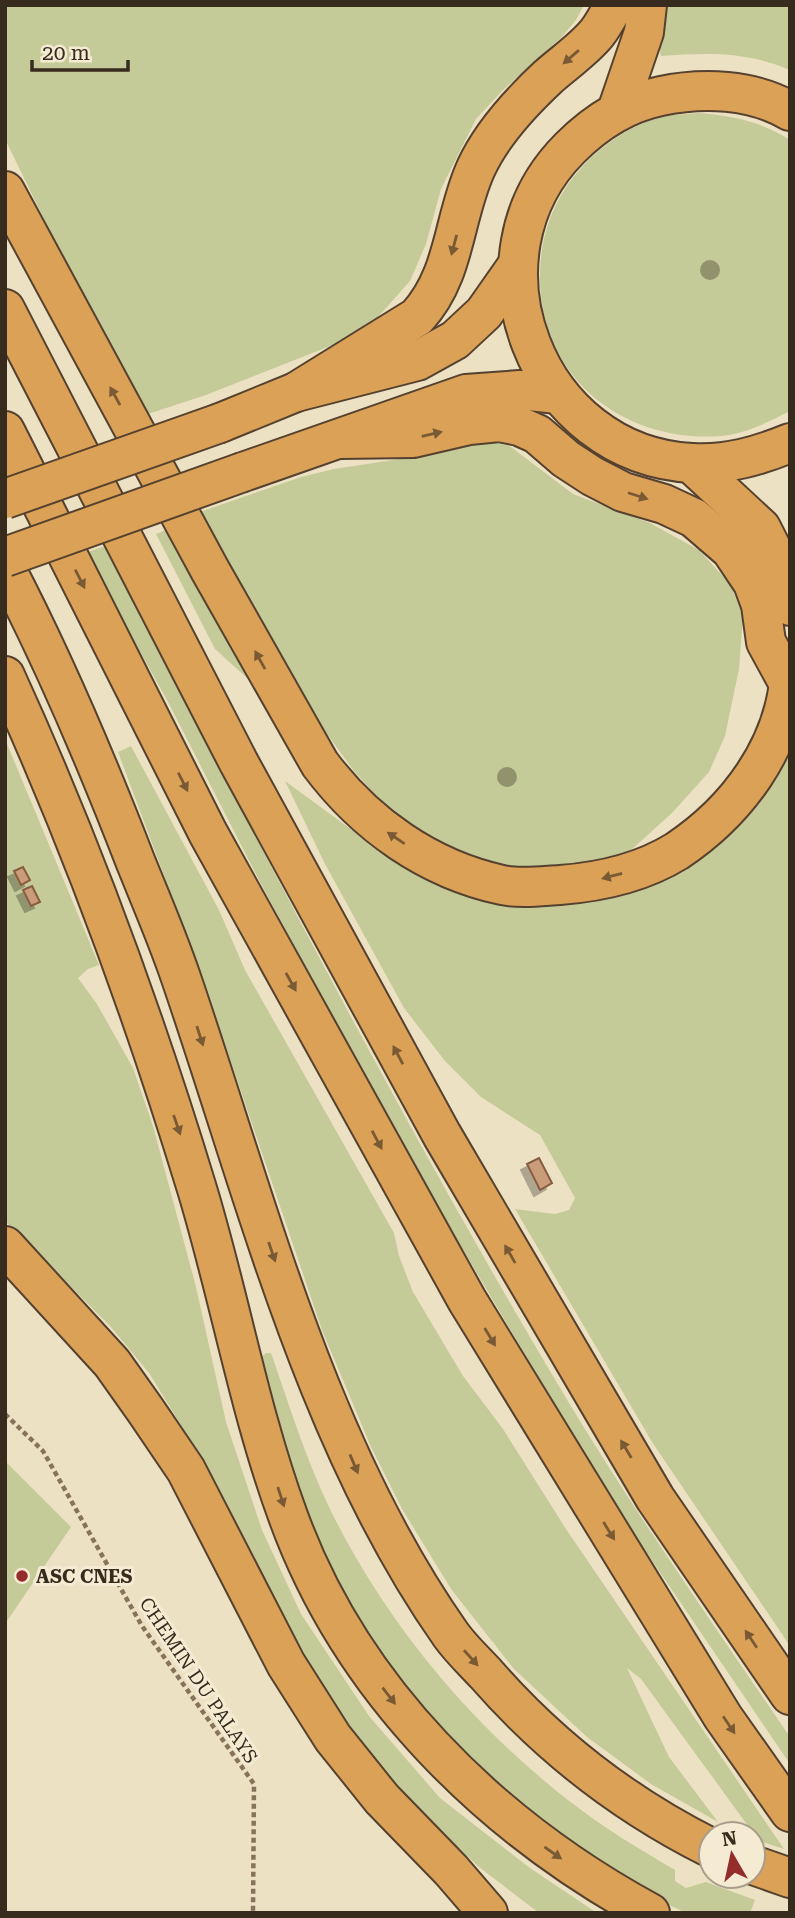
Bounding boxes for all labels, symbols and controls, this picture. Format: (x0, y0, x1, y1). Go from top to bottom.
scale bar (32, 28, 128, 72)
text: 20 m (42, 41, 90, 65)
one-way arrow (562, 49, 580, 65)
one-way arrow (448, 234, 459, 256)
one-way arrow (109, 386, 121, 406)
one-way arrow (421, 428, 443, 439)
one-way arrow (627, 492, 648, 502)
one-way arrow (75, 569, 86, 589)
one-way arrow (254, 650, 266, 670)
one-way arrow (176, 773, 188, 793)
one-way arrow (386, 832, 406, 845)
one-way arrow (601, 871, 623, 882)
one-way arrow (285, 973, 297, 992)
one-way arrow (195, 1026, 206, 1047)
one-way arrow (392, 1046, 404, 1065)
one-way arrow (172, 1114, 183, 1135)
one-way arrow (372, 1130, 383, 1150)
one-way arrow (267, 1242, 278, 1263)
one-way arrow (504, 1244, 516, 1263)
one-way arrow (484, 1328, 497, 1347)
one-way arrow (620, 1440, 632, 1459)
one-way arrow (348, 1454, 359, 1475)
one-way arrow (277, 1486, 287, 1507)
one-way arrow (603, 1522, 615, 1541)
place label: ASC CNES (36, 1565, 132, 1588)
marker: ASC CNES (14, 1568, 30, 1584)
street label: CHEMIN DU PALAYS (135, 1593, 263, 1768)
one-way arrow (744, 1630, 758, 1648)
one-way arrow (463, 1649, 479, 1667)
one-way arrow (382, 1686, 397, 1704)
one-way arrow (722, 1716, 736, 1734)
north arrow (697, 1820, 767, 1890)
text: N (720, 1826, 739, 1851)
one-way arrow (544, 1846, 562, 1860)

